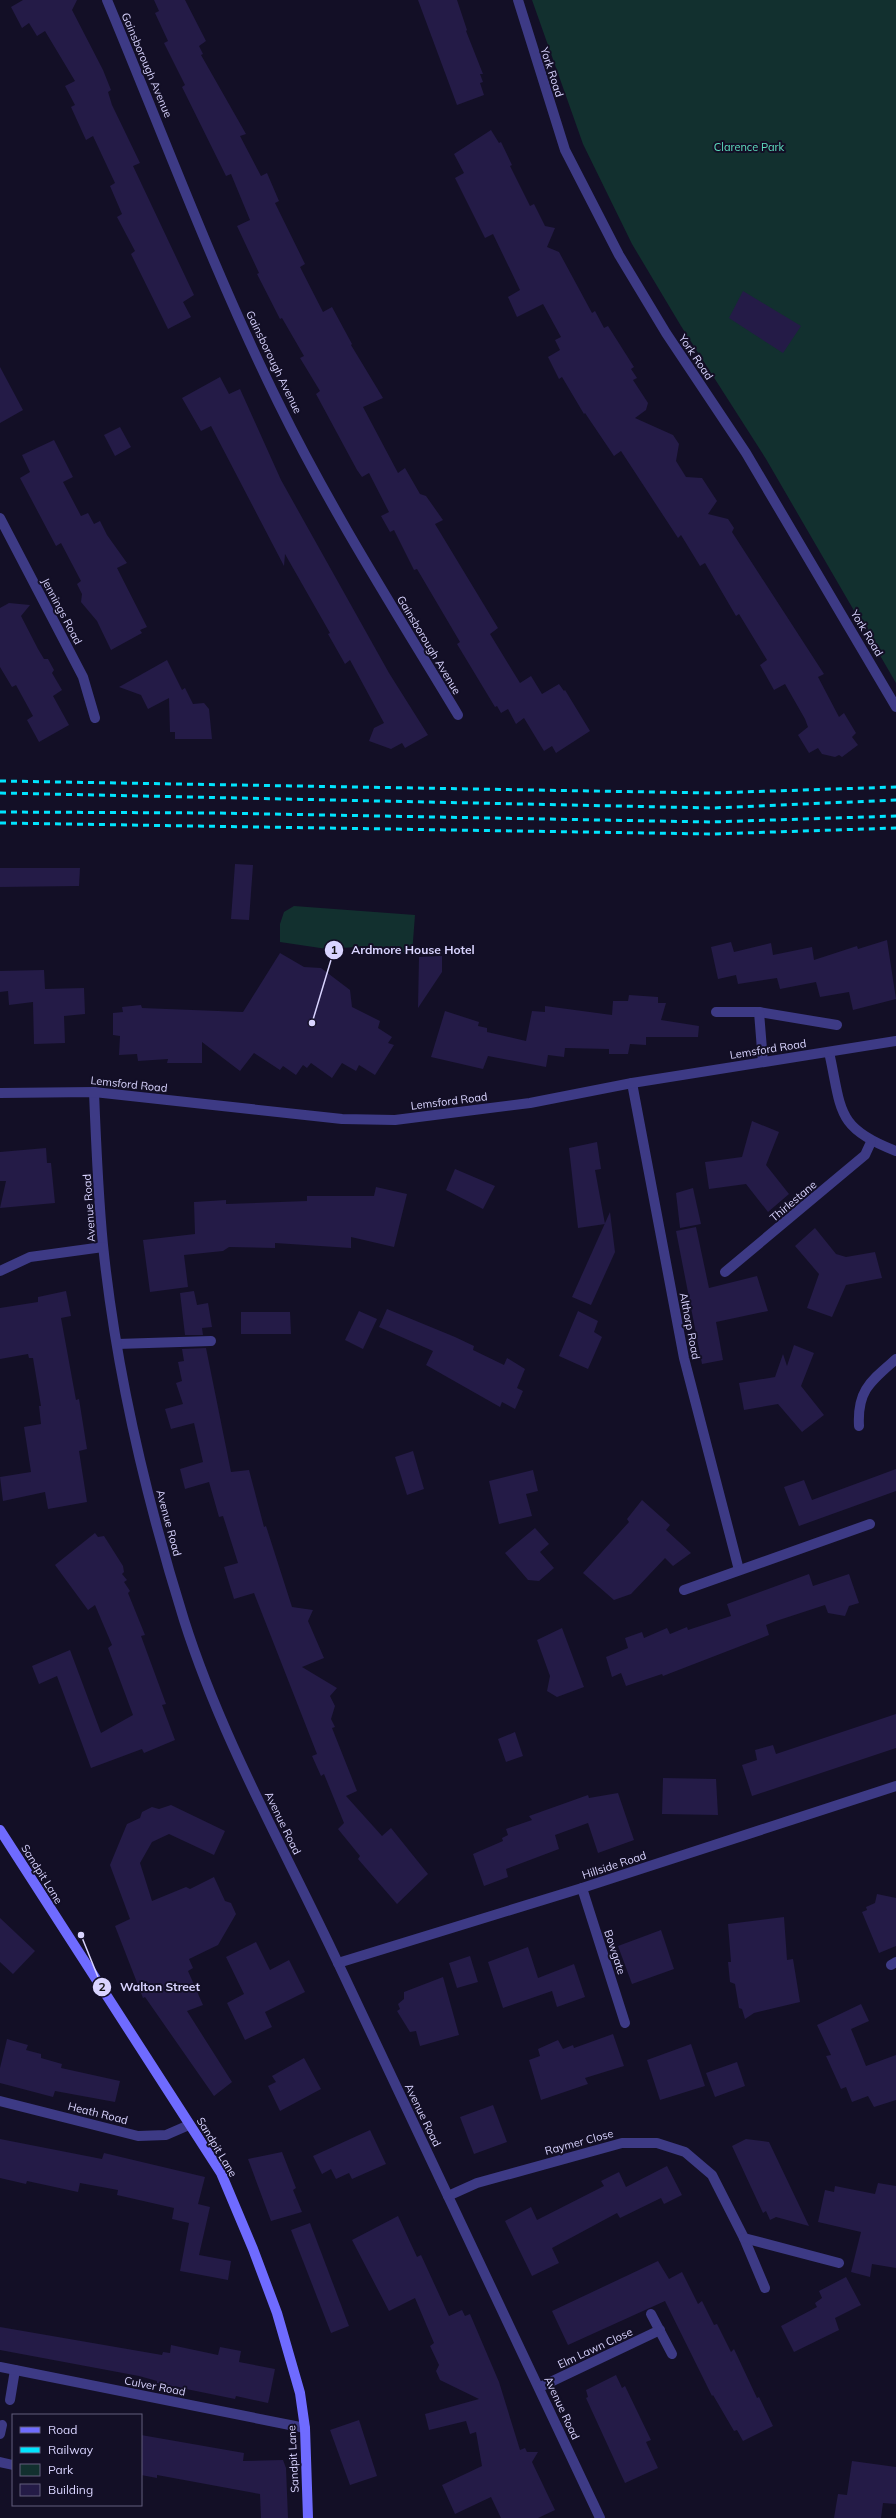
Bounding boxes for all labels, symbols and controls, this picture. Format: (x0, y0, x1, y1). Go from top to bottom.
street label: Gainsborough Avenue (119, 10, 175, 120)
street label: York Road (537, 44, 567, 99)
park label: Clarence Park (714, 140, 785, 154)
street label: Gainsborough Avenue (243, 308, 305, 416)
street label: York Road (675, 331, 716, 382)
street label: Jennings Road (39, 575, 85, 647)
street label: Gainsborough Avenue (394, 593, 464, 697)
street label: York Road (847, 606, 886, 659)
callout: Ardmore House Hotel (324, 938, 483, 962)
text: 1 (330, 942, 338, 957)
text: Ardmore House Hotel (351, 942, 475, 957)
street label: Lemsford Road (729, 1036, 807, 1062)
street label: Lemsford Road (90, 1073, 168, 1095)
street label: Lemsford Road (410, 1089, 488, 1113)
street label: Avenue Road (80, 1174, 98, 1242)
street label: Thirlestane (767, 1177, 819, 1225)
street label: Althorp Road (677, 1291, 703, 1361)
street label: Avenue Road (153, 1488, 185, 1558)
street label: Avenue Road (262, 1789, 304, 1857)
street label: Sandpit Lane (18, 1842, 66, 1906)
street label: Hillside Road (580, 1848, 648, 1882)
street label: Bowgate (601, 1928, 629, 1976)
callout: Walton Street (92, 1975, 208, 1999)
text: 2 (98, 1979, 106, 1994)
text: Walton Street (120, 1979, 200, 1994)
street label: Avenue Road (402, 2081, 444, 2149)
street label: Heath Road (67, 2099, 129, 2127)
street label: Sandpit Lane (194, 2114, 240, 2180)
street label: Raymer Close (543, 2126, 615, 2158)
street label: Elm Lawn Close (555, 2325, 635, 2371)
street label: Culver Road (123, 2373, 187, 2399)
street label: Avenue Road (541, 2374, 583, 2442)
legend (12, 2414, 142, 2506)
text: Road (48, 2422, 77, 2437)
street label: Sandpit Lane (284, 2425, 302, 2493)
text: Railway (48, 2442, 94, 2457)
text: Park (48, 2462, 74, 2477)
text: Building (48, 2482, 93, 2497)

